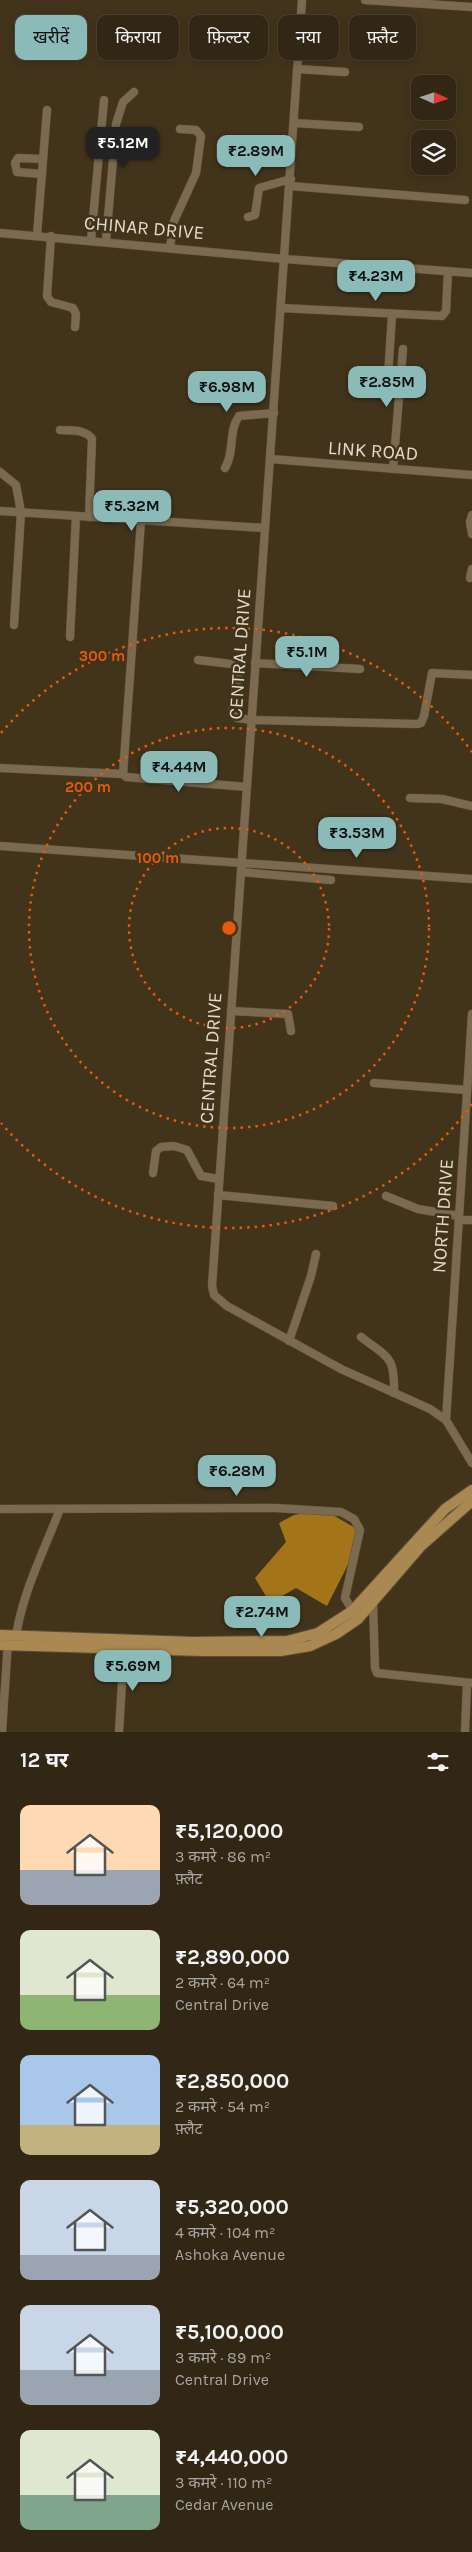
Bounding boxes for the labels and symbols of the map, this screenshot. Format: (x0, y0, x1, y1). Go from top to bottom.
north arrow (411, 75, 456, 120)
pin: ₹5.12M (82, 126, 164, 169)
pin: ₹2.89M (215, 134, 297, 177)
street label: CHINAR DRIVE (83, 212, 205, 244)
pin: ₹4.23M (335, 260, 417, 302)
pin: ₹2.85M (346, 366, 428, 408)
pin: ₹6.98M (186, 370, 268, 413)
street label: LINK ROAD (327, 437, 419, 465)
pin: ₹5.32M (91, 490, 173, 532)
street label: CENTRAL DRIVE (224, 588, 256, 720)
pin: ₹5.1M (272, 636, 342, 678)
text: 300 m (79, 647, 125, 665)
pin: ₹4.44M (138, 750, 220, 793)
text: 200 m (65, 778, 111, 796)
pin: ₹3.53M (316, 816, 398, 859)
text: 100 m (137, 849, 179, 867)
centre of rings (220, 919, 238, 937)
street label: CENTRAL DRIVE (195, 992, 227, 1124)
street label: NORTH DRIVE (428, 1158, 458, 1274)
pin: ₹6.28M (196, 1454, 278, 1497)
pin: ₹2.74M (221, 1596, 303, 1638)
pin: ₹5.69M (92, 1650, 174, 1692)

